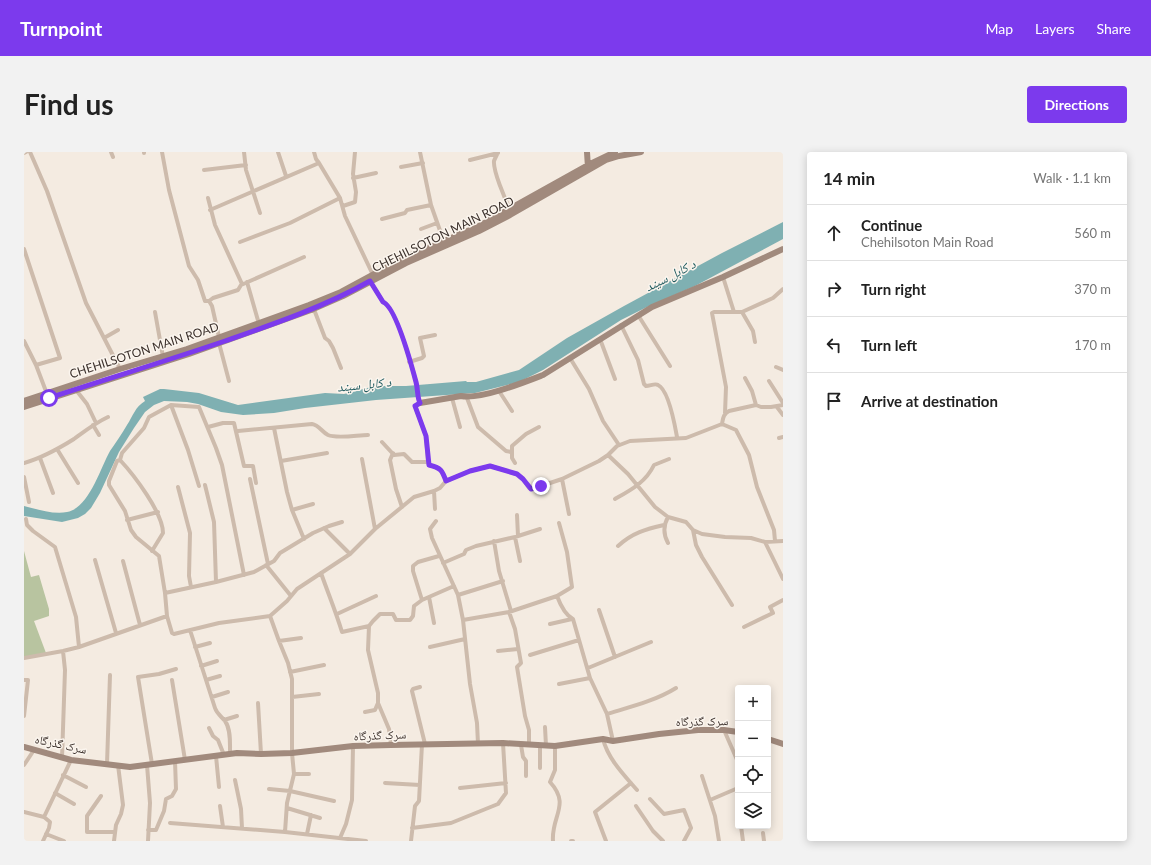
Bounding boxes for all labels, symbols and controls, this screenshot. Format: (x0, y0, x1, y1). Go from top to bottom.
text: Turnpoint (20, 17, 102, 40)
text: Map (985, 20, 1013, 37)
text: Layers (1035, 20, 1075, 37)
text: Share (1097, 20, 1131, 37)
button: Directions (1027, 86, 1127, 123)
text: Find us (24, 87, 114, 121)
text: 14 min (823, 168, 875, 189)
text: Walk · 1.1 km (1033, 170, 1111, 186)
street label: CHEHILSOTON MAIN ROAD (370, 193, 516, 275)
text: Continue (861, 216, 922, 234)
icon: ahead (823, 222, 845, 244)
text: 560 m (1074, 225, 1111, 241)
text: Chehilsoton Main Road (861, 234, 994, 250)
water label: د کابل سيند (642, 255, 699, 295)
icon: right (823, 278, 845, 300)
text: Turn right (861, 280, 926, 298)
text: 370 m (1074, 281, 1111, 297)
street label: CHEHILSOTON MAIN ROAD (67, 319, 221, 381)
icon: left (823, 334, 845, 356)
text: Turn left (861, 336, 917, 354)
text: 170 m (1074, 337, 1111, 353)
water label: د کابل سيند (336, 373, 393, 396)
route start (40, 389, 58, 407)
icon: arrive (823, 390, 845, 412)
text: Arrive at destination (861, 392, 998, 410)
route end (532, 477, 550, 495)
map controls (735, 685, 771, 829)
button: + (735, 685, 771, 721)
street label: سرک گذرگاه (676, 713, 729, 729)
button: − (735, 721, 771, 757)
street label: سرک گذرگاه (353, 727, 407, 743)
street label: سرک گذرگاه (34, 731, 88, 757)
button: locate (735, 757, 771, 793)
button: layers (735, 793, 771, 829)

